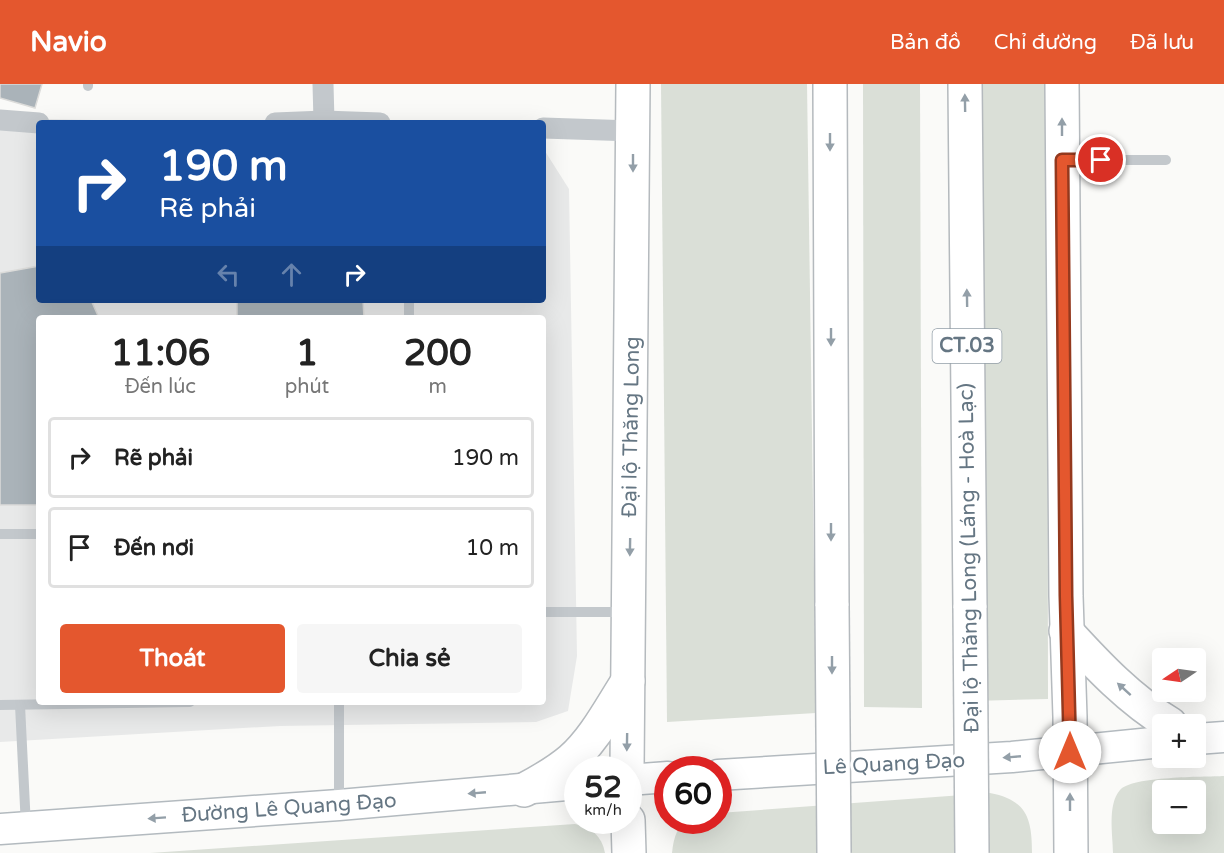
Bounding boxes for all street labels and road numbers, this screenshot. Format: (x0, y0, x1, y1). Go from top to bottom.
road number: CT.03 (932, 329, 1002, 363)
street label: Đại lộ Thăng Long (617, 336, 645, 518)
street label: Đại lộ Thăng Long (Láng - Hoà Lạc) (953, 383, 985, 733)
street label: Lê Quang Đạo (822, 748, 966, 780)
street label: Đường Lê Quang Đạo (181, 788, 397, 828)

